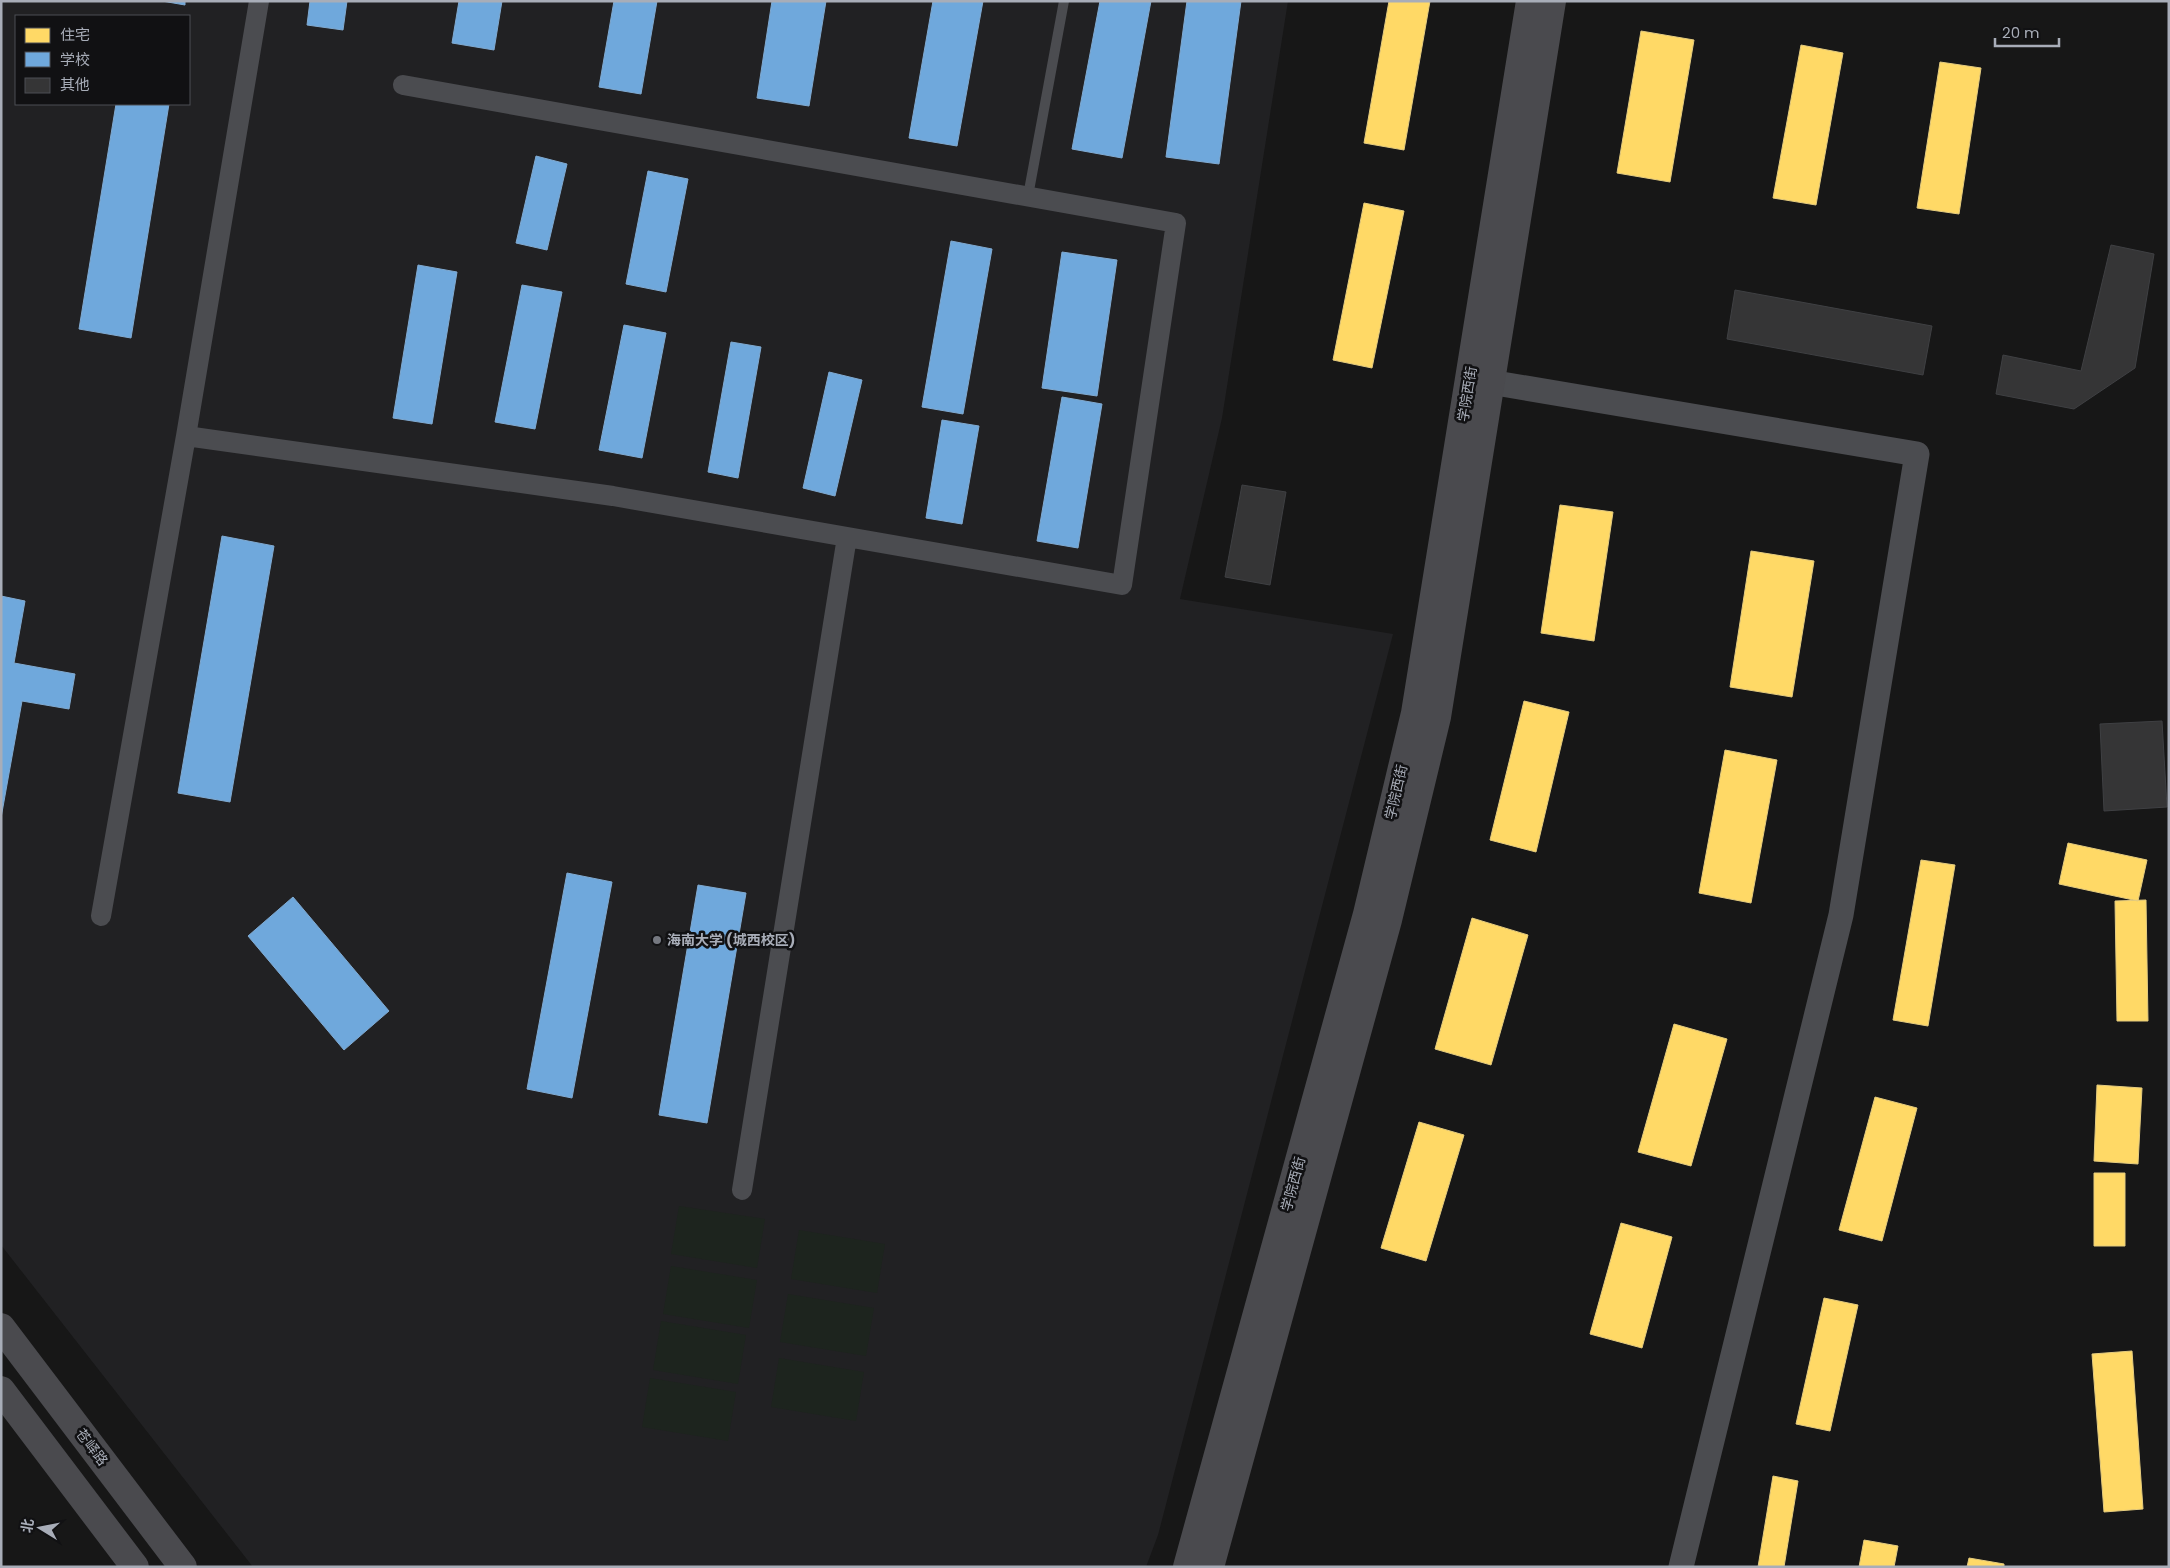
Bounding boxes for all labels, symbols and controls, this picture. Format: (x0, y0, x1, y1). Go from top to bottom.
legend (15, 15, 190, 105)
scale bar (1995, 15, 2059, 47)
text: 20 m (2002, 22, 2040, 43)
text: 住宅 (60, 24, 90, 45)
text: 学校 (60, 49, 90, 70)
text: 其他 (60, 74, 90, 95)
street label: 学院西街 (1453, 365, 1481, 423)
street label: 学院西街 (1380, 762, 1412, 822)
place label: 海南大学 (城西校区) (667, 930, 795, 950)
marker: 海南大学 (城西校区) (651, 934, 663, 946)
street label: 学院西街 (1276, 1154, 1310, 1214)
street label: 苍峄路 (71, 1424, 113, 1470)
north arrow (15, 1503, 65, 1553)
text: 北 (16, 1517, 38, 1534)

